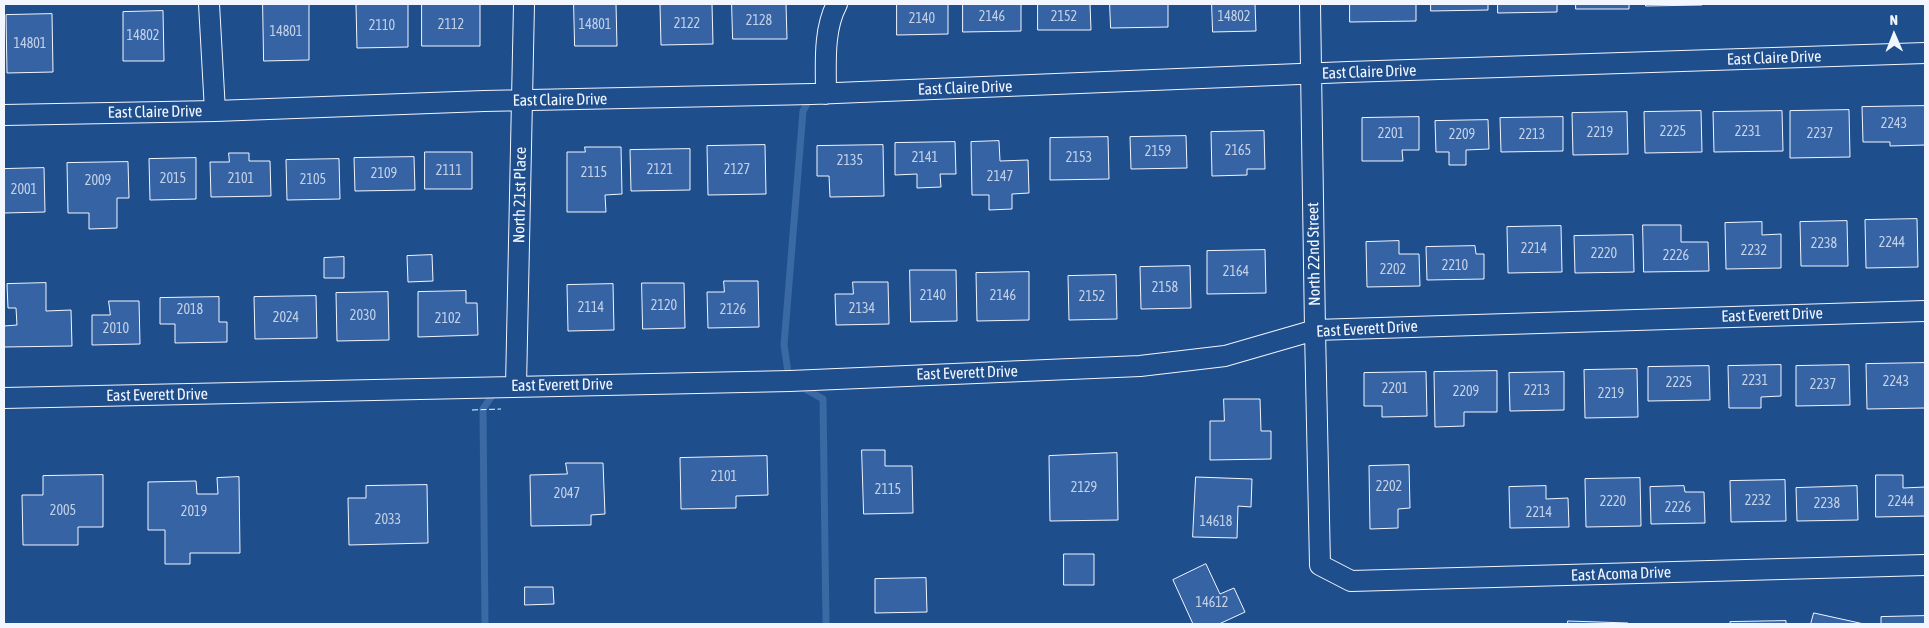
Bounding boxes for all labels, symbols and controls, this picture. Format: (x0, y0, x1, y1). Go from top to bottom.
house number: 2146 (979, 9, 1005, 25)
house number: 2152 (1051, 9, 1077, 25)
house number: 14802 (1218, 9, 1250, 25)
north arrow (1869, 10, 1919, 60)
house number: 2140 (909, 11, 935, 27)
text: N (1889, 12, 1898, 28)
house number: 2128 (746, 13, 772, 29)
house number: 2122 (674, 16, 700, 32)
house number: 2112 (438, 17, 464, 33)
house number: 14801 (579, 17, 611, 33)
house number: 2110 (369, 18, 395, 34)
house number: 14801 (270, 24, 302, 40)
house number: 14802 (127, 28, 159, 44)
house number: 14801 (14, 36, 46, 52)
street label: East Claire Drive (1726, 47, 1822, 69)
street label: East Claire Drive (1321, 61, 1417, 83)
street label: East Claire Drive (917, 77, 1013, 99)
street label: East Claire Drive (513, 90, 607, 110)
street label: East Claire Drive (108, 102, 202, 122)
house number: 2243 (1881, 116, 1907, 132)
house number: 2225 (1660, 124, 1686, 140)
house number: 2231 (1735, 124, 1761, 140)
house number: 2219 (1587, 125, 1613, 141)
house number: 2201 (1378, 126, 1404, 142)
house number: 2237 (1807, 126, 1833, 142)
house number: 2209 (1449, 127, 1475, 143)
house number: 2213 (1519, 127, 1545, 143)
house number: 2165 (1225, 143, 1251, 159)
house number: 2159 (1145, 144, 1171, 160)
street label: North 21st Place (510, 147, 530, 243)
house number: 2141 (912, 150, 938, 166)
house number: 2153 (1066, 150, 1092, 166)
house number: 2135 (837, 153, 863, 169)
house number: 2121 (647, 162, 673, 178)
house number: 2127 (724, 162, 750, 178)
house number: 2111 (436, 163, 462, 179)
house number: 2115 (581, 165, 607, 181)
house number: 2109 (371, 166, 397, 182)
house number: 2147 (987, 169, 1013, 185)
house number: 2015 (160, 171, 186, 187)
house number: 2101 (228, 171, 254, 187)
house number: 2105 (300, 172, 326, 188)
house number: 2009 (85, 173, 111, 189)
house number: 2001 (11, 182, 37, 198)
street label: North 22nd Street (1303, 202, 1325, 306)
house number: 2244 (1879, 235, 1905, 251)
house number: 2238 (1811, 236, 1837, 252)
house number: 2214 (1521, 241, 1547, 257)
house number: 2232 (1741, 243, 1767, 259)
house number: 2220 (1591, 246, 1617, 262)
house number: 2226 (1663, 248, 1689, 264)
house number: 2210 (1442, 258, 1468, 274)
house number: 2202 (1380, 262, 1406, 278)
house number: 2164 (1223, 264, 1249, 280)
house number: 2158 (1152, 280, 1178, 296)
house number: 2140 (920, 288, 946, 304)
house number: 2146 (990, 288, 1016, 304)
house number: 2152 (1079, 289, 1105, 305)
house number: 2120 (651, 298, 677, 314)
house number: 2114 (578, 300, 604, 316)
house number: 2134 (849, 301, 875, 317)
house number: 2018 (177, 302, 203, 318)
house number: 2126 (720, 302, 746, 318)
street label: East Everett Drive (1721, 304, 1823, 326)
house number: 2030 (350, 308, 376, 324)
house number: 2024 (273, 310, 299, 326)
house number: 2102 (435, 311, 461, 327)
street label: East Everett Drive (1316, 317, 1418, 341)
house number: 2010 (103, 321, 129, 337)
street label: East Everett Drive (916, 362, 1018, 384)
house number: 2231 (1742, 373, 1768, 389)
house number: 2243 (1883, 374, 1909, 390)
street label: East Everett Drive (511, 375, 613, 395)
house number: 2225 (1666, 375, 1692, 391)
house number: 2237 (1810, 377, 1836, 393)
house number: 2201 (1382, 381, 1408, 397)
house number: 2213 (1524, 383, 1550, 399)
house number: 2209 (1453, 384, 1479, 400)
street label: East Everett Drive (106, 385, 208, 405)
house number: 2219 (1598, 386, 1624, 402)
house number: 2101 (711, 469, 737, 485)
house number: 2202 (1376, 479, 1402, 495)
house number: 2129 (1071, 480, 1097, 496)
house number: 2115 (875, 482, 901, 498)
house number: 2047 (554, 486, 580, 502)
house number: 2232 (1745, 493, 1771, 509)
house number: 2220 (1600, 494, 1626, 510)
house number: 2244 (1888, 494, 1914, 510)
house number: 2238 (1814, 496, 1840, 512)
house number: 2226 (1665, 500, 1691, 516)
house number: 2005 (50, 503, 76, 519)
house number: 2019 (181, 504, 207, 520)
house number: 2214 (1526, 505, 1552, 521)
house number: 2033 (375, 512, 401, 528)
house number: 14618 (1200, 514, 1232, 530)
street label: East Acoma Drive (1571, 563, 1671, 585)
house number: 14612 (1196, 595, 1228, 611)

